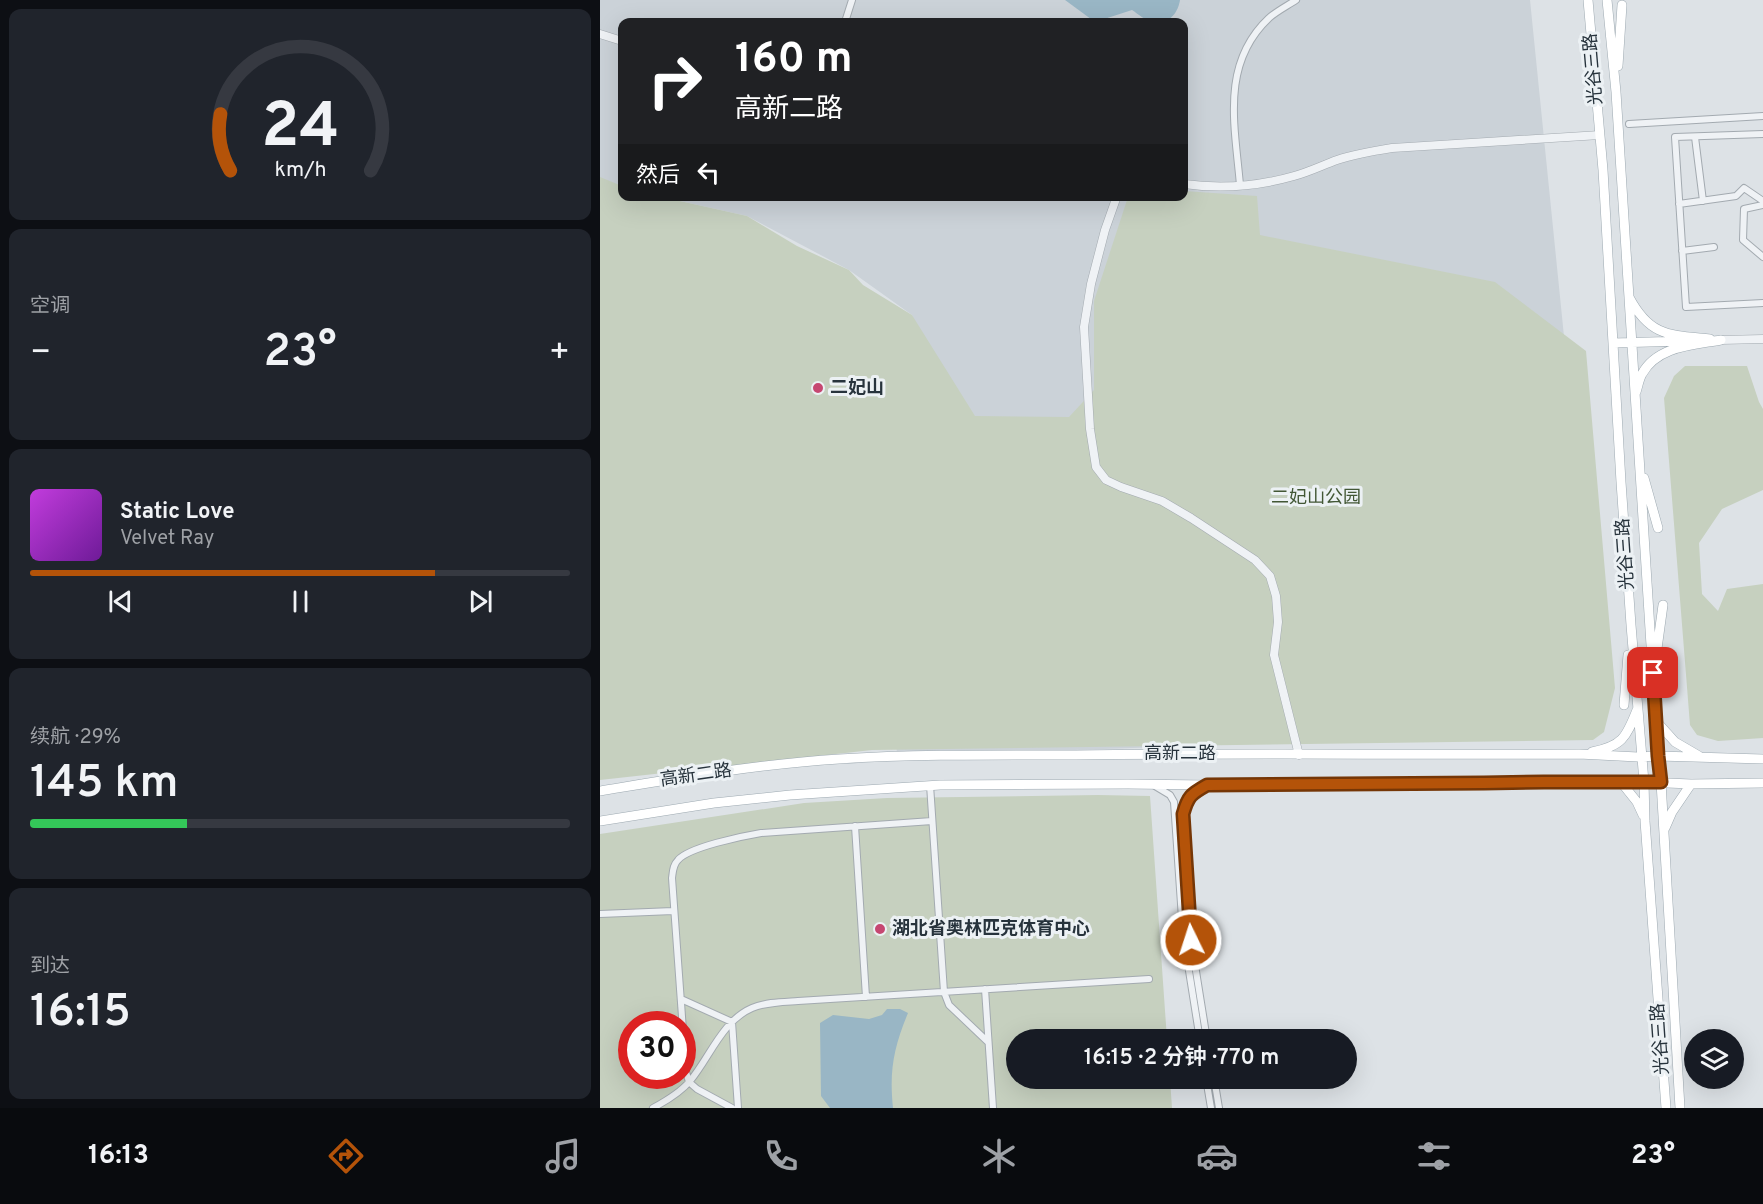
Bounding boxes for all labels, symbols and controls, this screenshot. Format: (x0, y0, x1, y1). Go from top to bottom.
street label: 光谷三路 (1579, 32, 1609, 106)
text: 160 m (735, 34, 853, 87)
icon: right (636, 42, 714, 120)
text: 24 (261, 91, 339, 170)
text: 高新二路 (735, 93, 843, 127)
icon: left (692, 156, 725, 189)
text: km/h (274, 158, 326, 185)
text: 然后 (636, 163, 680, 190)
text: 空调 (30, 294, 70, 320)
text: 23° (263, 325, 337, 382)
text: − (30, 333, 51, 375)
text: + (549, 333, 570, 375)
place label: 二妃山 (830, 377, 884, 400)
marker: 二妃山 (811, 381, 825, 395)
park label: 二妃山公园 (1271, 487, 1361, 510)
text: Static Love (120, 499, 234, 526)
street label: 光谷三路 (1612, 517, 1640, 591)
text: Velvet Ray (120, 526, 214, 552)
icon: previous (104, 585, 137, 618)
icon: pause (284, 585, 317, 618)
icon: next (464, 585, 497, 618)
pin (1627, 647, 1678, 698)
icon: arrive (1636, 656, 1669, 689)
text: 续航 · 29% (30, 725, 121, 751)
street label: 高新二路 (1144, 743, 1216, 766)
text: 145 km (30, 756, 178, 813)
street label: 高新二路 (659, 760, 733, 792)
position arrow (1159, 908, 1223, 972)
place label: 湖北省奥林匹克体育中心 (892, 918, 1090, 941)
marker: 湖北省奥林匹克体育中心 (873, 922, 887, 936)
text: 到达 (30, 954, 70, 980)
text: 16:15 (30, 985, 131, 1042)
street label: 光谷三路 (1647, 1002, 1675, 1076)
speed limit sign: 30 (618, 1011, 696, 1089)
map controls (1684, 1029, 1744, 1089)
button: layers (1684, 1029, 1744, 1089)
text: 16:15 · 2 分钟 · 770 m (1084, 1045, 1279, 1072)
icon: directions (325, 1135, 367, 1177)
icon: music (542, 1135, 584, 1177)
icon: phone (760, 1135, 802, 1177)
icon: climate (978, 1135, 1020, 1177)
icon: car (1196, 1135, 1238, 1177)
icon: filters (1413, 1135, 1455, 1177)
text: 16:13 (88, 1139, 149, 1173)
text: 23° (1631, 1139, 1675, 1173)

